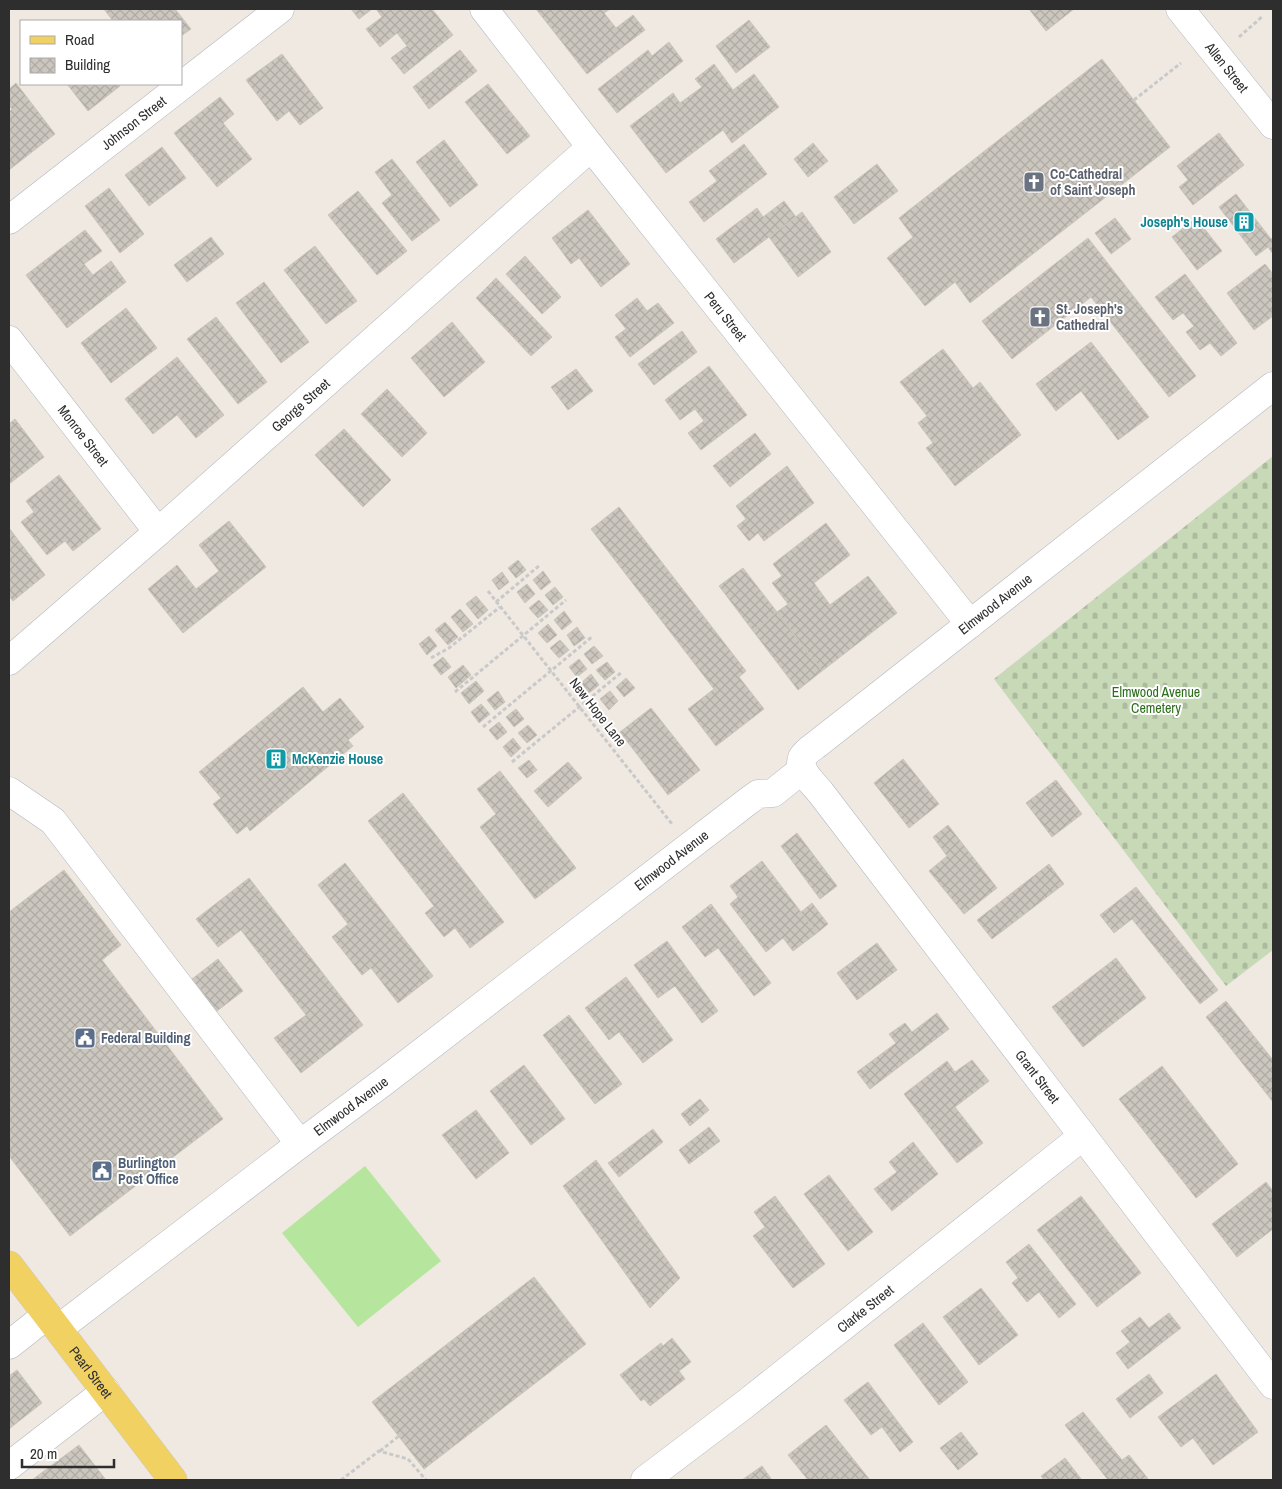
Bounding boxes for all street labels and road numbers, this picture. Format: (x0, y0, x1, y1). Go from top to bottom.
street label: Allen Street (1201, 38, 1253, 96)
street label: Johnson Street (98, 92, 170, 154)
street label: Peru Street (700, 288, 751, 345)
street label: George Street (268, 374, 334, 436)
street label: Monroe Street (54, 401, 113, 470)
street label: Elmwood Avenue (955, 570, 1035, 638)
street label: New Hope Lane (566, 674, 630, 750)
street label: Elmwood Avenue (631, 826, 712, 894)
street label: Grant Street (1011, 1046, 1064, 1107)
street label: Elmwood Avenue (310, 1073, 392, 1140)
street label: Clarke Street (833, 1281, 897, 1337)
street label: Pearl Street (65, 1343, 116, 1402)

